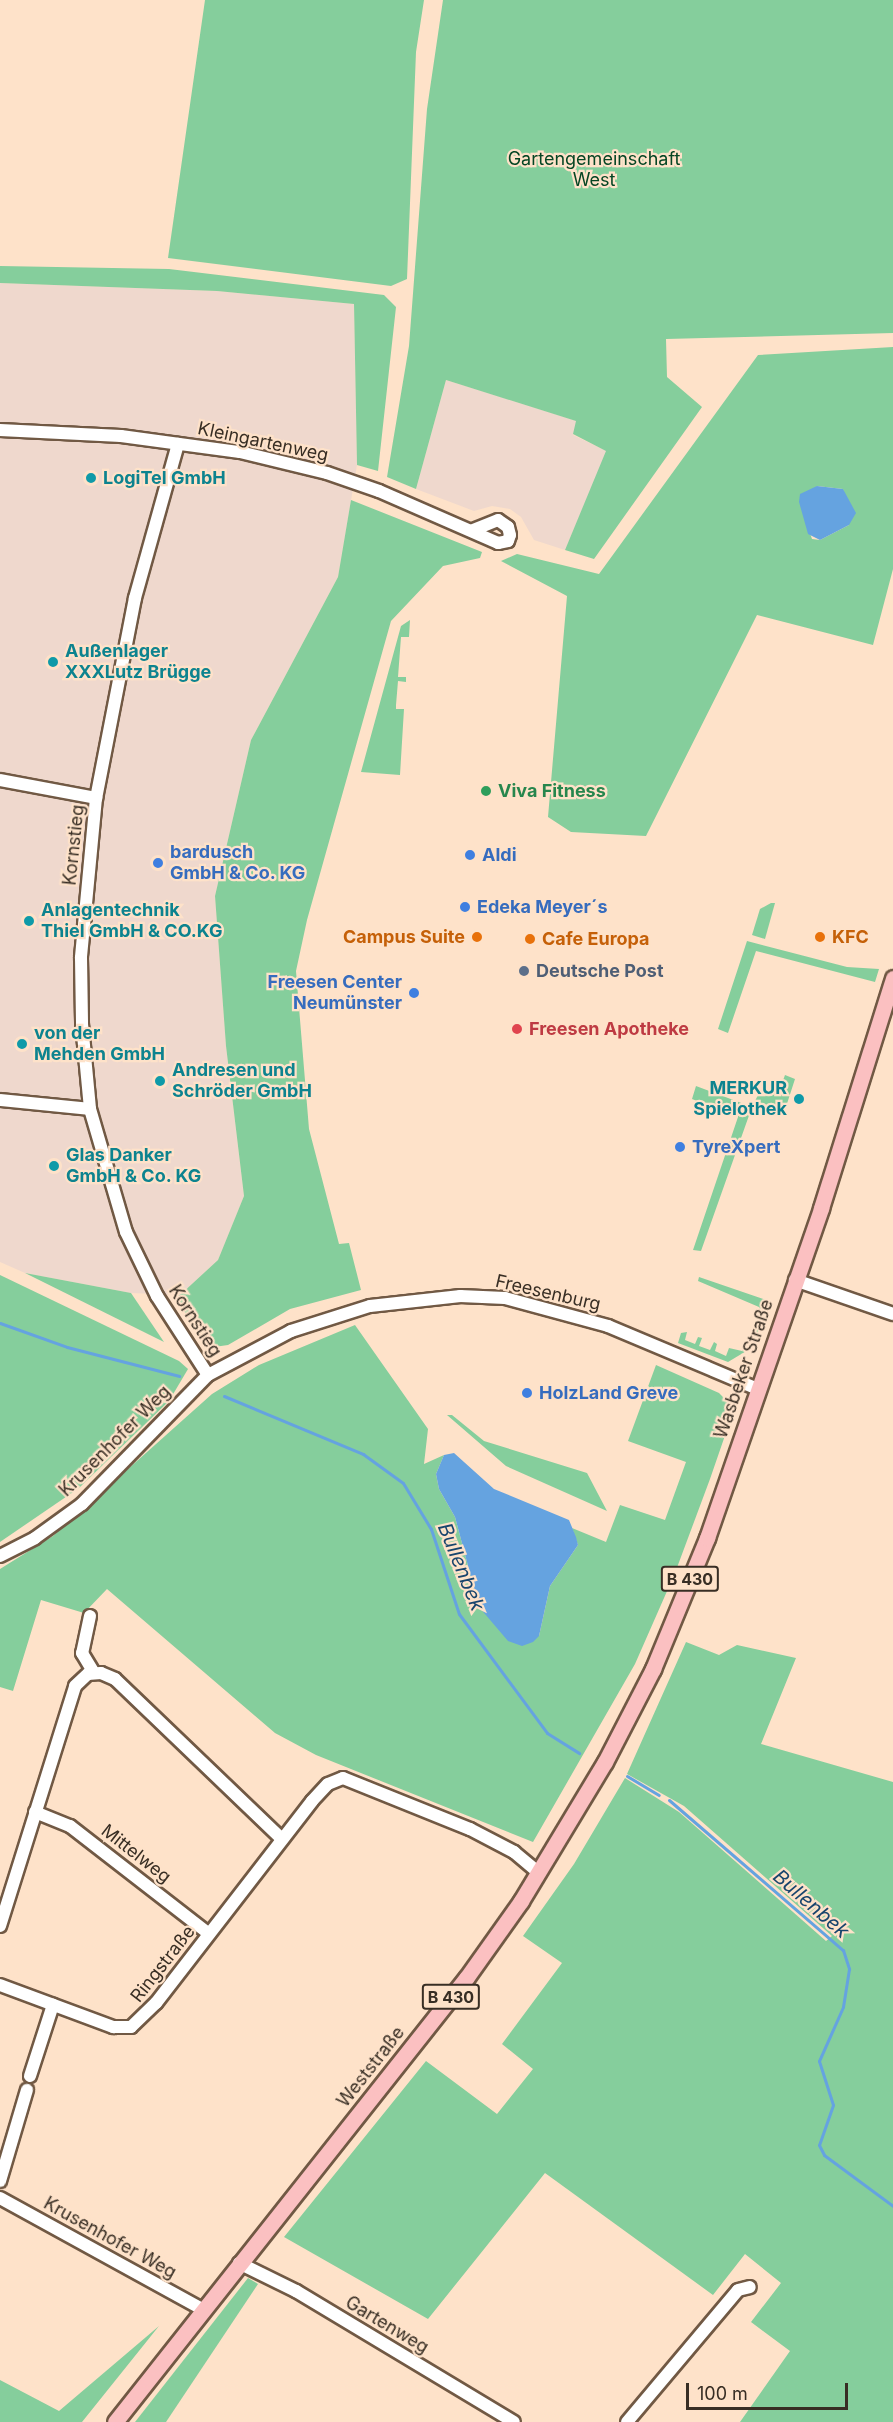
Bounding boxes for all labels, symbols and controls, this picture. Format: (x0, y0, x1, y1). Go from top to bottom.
park label: Gartengemeinschaft West (508, 149, 680, 192)
street label: Kleingartenweg (196, 418, 330, 466)
place label: LogiTel GmbH (103, 467, 226, 489)
marker: LogiTel GmbH (84, 471, 98, 485)
place label: Außenlager XXXLutz Brügge (65, 641, 211, 684)
marker: Außenlager XXXLutz Brügge (46, 655, 60, 669)
place label: Viva Fitness (498, 780, 606, 802)
marker: Viva Fitness (479, 784, 493, 798)
street label: Kornstieg (59, 804, 89, 886)
place label: bardusch GmbH & Co. KG (170, 842, 306, 884)
place label: Aldi (482, 844, 517, 866)
marker: Aldi (463, 848, 477, 862)
marker: bardusch GmbH & Co. KG (151, 856, 165, 870)
place label: Edeka Meyer´s (477, 896, 608, 918)
place label: Anlagentechnik Thiel GmbH & CO.KG (41, 900, 222, 942)
marker: Edeka Meyer´s (458, 900, 472, 914)
marker: Anlagentechnik Thiel GmbH & CO.KG (22, 914, 36, 928)
place label: Campus Suite (343, 926, 465, 948)
place label: KFC (832, 926, 869, 948)
place label: Cafe Europa (542, 928, 650, 950)
marker: Campus Suite (470, 930, 484, 944)
marker: KFC (813, 930, 827, 944)
marker: Cafe Europa (523, 932, 537, 946)
place label: Deutsche Post (536, 960, 663, 982)
marker: Deutsche Post (517, 964, 531, 978)
place label: Freesen Center Neumünster (267, 972, 402, 1014)
marker: Freesen Center Neumünster (407, 986, 421, 1000)
place label: Freesen Apotheke (529, 1018, 689, 1040)
marker: Freesen Apotheke (510, 1022, 524, 1036)
place label: von der Mehden GmbH (34, 1023, 165, 1066)
marker: von der Mehden GmbH (15, 1037, 29, 1051)
place label: Andresen und Schröder GmbH (172, 1060, 312, 1102)
marker: Andresen und Schröder GmbH (153, 1074, 167, 1088)
place label: MERKUR Spielothek (693, 1078, 787, 1120)
marker: MERKUR Spielothek (792, 1092, 806, 1106)
place label: TyreXpert (692, 1136, 780, 1158)
marker: TyreXpert (673, 1140, 687, 1154)
place label: Glas Danker GmbH & Co. KG (66, 1145, 202, 1188)
marker: Glas Danker GmbH & Co. KG (47, 1159, 61, 1173)
street label: Freesenburg (493, 1270, 603, 1316)
street label: Kornstieg (164, 1281, 226, 1361)
street label: Wasbeker Straße (710, 1297, 778, 1441)
street label: Krusenhofer Weg (55, 1381, 175, 1501)
place label: HolzLand Greve (539, 1382, 678, 1404)
marker: HolzLand Greve (520, 1386, 534, 1400)
water label: Bullenbek (433, 1520, 489, 1614)
road number: B 430 (660, 1566, 720, 1592)
street label: Mittelweg (97, 1820, 175, 1888)
water label: Bullenbek (768, 1865, 854, 1943)
street label: Ringstraße (126, 1921, 200, 2007)
road number: B 430 (421, 1984, 481, 2010)
street label: Weststraße (333, 2022, 409, 2112)
street label: Krusenhofer Weg (40, 2193, 180, 2283)
street label: Gartenweg (341, 2292, 433, 2358)
scale bar (689, 2371, 851, 2409)
text: 100 m (697, 2383, 748, 2404)

